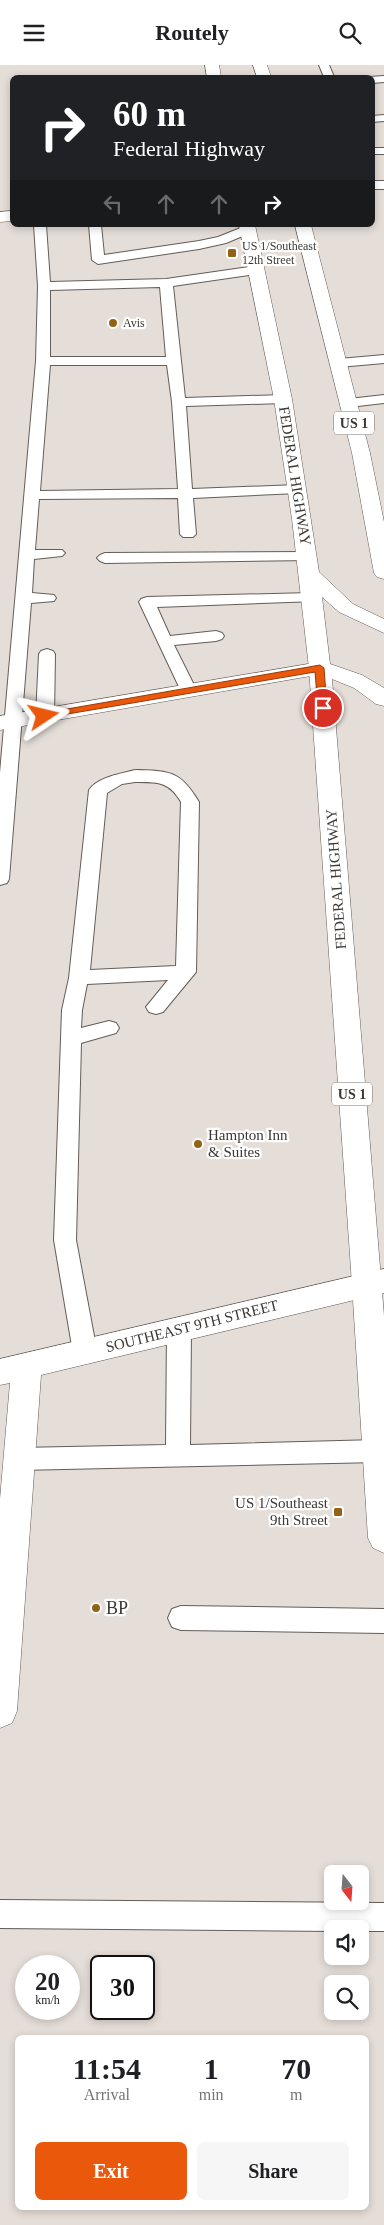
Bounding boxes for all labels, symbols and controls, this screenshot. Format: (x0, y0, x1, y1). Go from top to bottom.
icon: menu (20, 19, 48, 47)
icon: search (336, 19, 364, 47)
text: Routely (155, 20, 229, 45)
icon: right (30, 95, 95, 160)
text: 60 m (113, 95, 186, 134)
text: Federal Highway (113, 136, 265, 161)
icon: left (99, 190, 127, 218)
icon: ahead (152, 190, 180, 218)
icon: ahead (205, 190, 233, 218)
icon: right (258, 190, 286, 218)
place label: US 1/Southeast 12th Street (242, 239, 317, 267)
marker: US 1/Southeast 12th Street (226, 247, 238, 259)
place label: Avis (123, 316, 145, 330)
marker: Avis (107, 317, 119, 329)
street label: FEDERAL HIGHWAY (276, 405, 314, 547)
road number: US 1 (334, 411, 374, 434)
pin (302, 687, 344, 729)
position arrow (17, 689, 69, 741)
icon: arrive (309, 694, 337, 722)
street label: FEDERAL HIGHWAY (323, 808, 349, 950)
road number: US 1 (332, 1083, 372, 1105)
place label: Hampton Inn & Suites (208, 1127, 288, 1160)
marker: Hampton Inn & Suites (192, 1138, 204, 1150)
street label: SOUTHEAST 9TH STREET (104, 1297, 280, 1355)
place label: US 1/Southeast 9th Street (235, 1495, 329, 1528)
marker: US 1/Southeast 9th Street (332, 1506, 344, 1518)
place label: BP (106, 1598, 128, 1618)
marker: BP (90, 1602, 102, 1614)
north arrow (324, 1865, 369, 1910)
map controls (324, 1865, 369, 2020)
button: sound (324, 1920, 369, 1965)
speed limit sign: 30 (90, 1955, 155, 2020)
text: 20 (35, 1968, 60, 1995)
button: search (324, 1975, 369, 2020)
text: km/h (35, 1993, 60, 2007)
text: 11:54 (73, 2052, 141, 2085)
text: 1 (204, 2052, 219, 2085)
text: 70 (281, 2052, 311, 2085)
text: Arrival (84, 2086, 130, 2103)
text: min (199, 2086, 224, 2103)
text: m (290, 2086, 303, 2103)
button: Exit (35, 2142, 187, 2200)
button: Share (197, 2142, 349, 2200)

